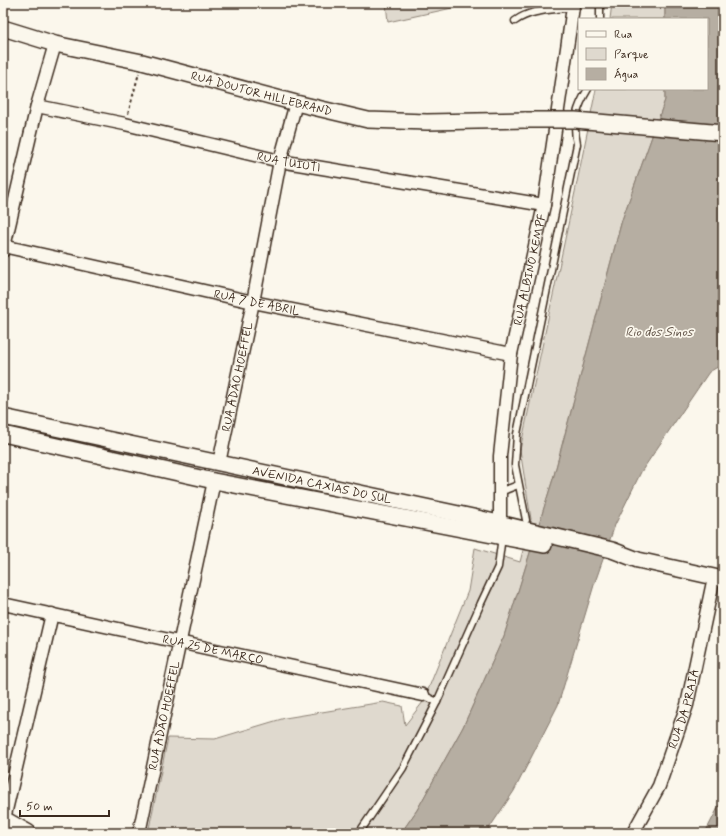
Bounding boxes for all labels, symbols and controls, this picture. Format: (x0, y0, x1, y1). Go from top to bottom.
legend (578, 18, 708, 90)
text: Rua (614, 27, 632, 43)
text: Parque (614, 47, 649, 63)
text: Água (614, 67, 638, 83)
street label: RUA DOUTOR HILLEBRAND (189, 68, 334, 120)
street label: RUA TUIUTI (255, 149, 322, 177)
street label: RUA ALBINO KEMPF (511, 213, 551, 327)
street label: RUA 7 DE ABRIL (212, 286, 301, 320)
street label: RUA ADÃO HOEFFEL (219, 320, 258, 433)
water label: Rio dos Sinos (625, 324, 694, 341)
street label: AVENIDA CAXIAS DO SUL (251, 463, 393, 508)
street label: RUA 25 DE MARÇO (161, 632, 265, 669)
street label: RUA ADÃO HOEFFEL (146, 659, 185, 772)
street label: RUA DA PRAIA (665, 668, 703, 751)
scale bar (20, 792, 109, 818)
text: 50 m (26, 799, 53, 815)

